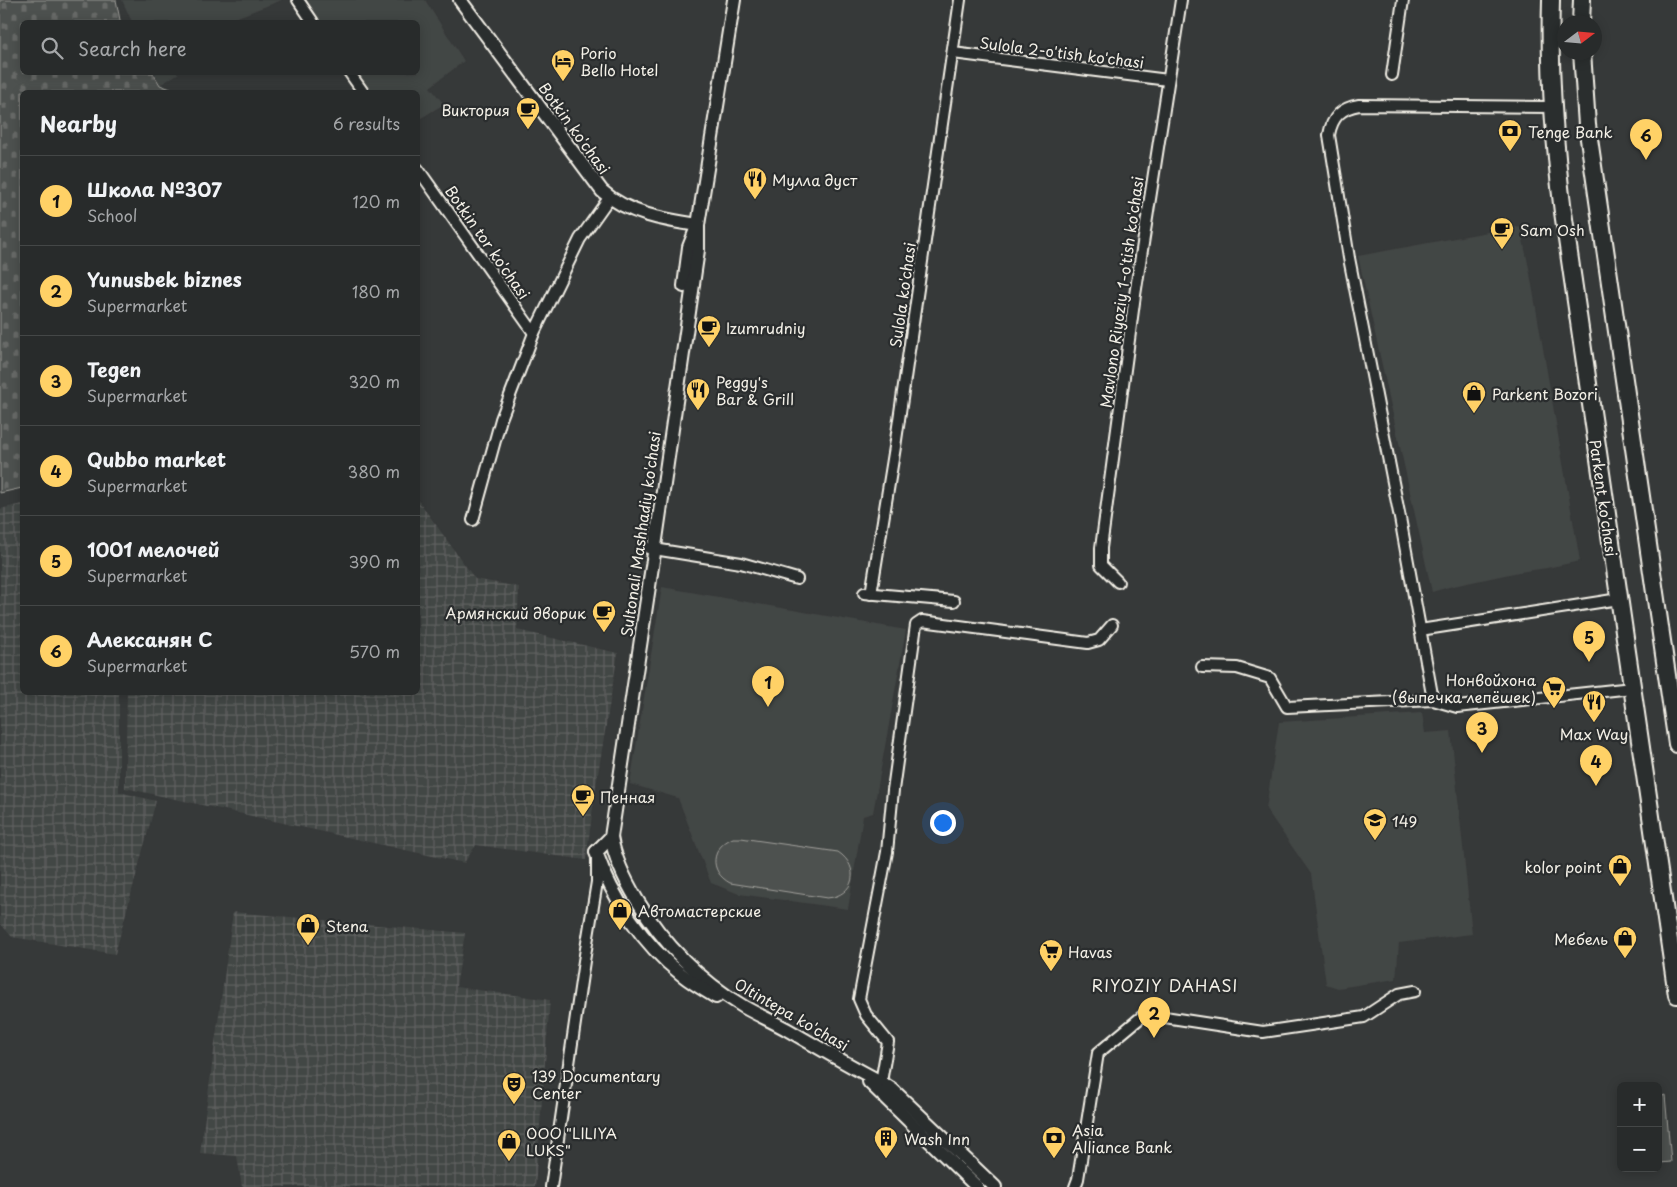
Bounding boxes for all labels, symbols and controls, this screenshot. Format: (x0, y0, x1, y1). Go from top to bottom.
north arrow (1557, 15, 1602, 60)
search box (20, 20, 420, 75)
street label: Sulola 2-o'tish ko'chasi (978, 30, 1146, 74)
icon: search (38, 34, 66, 62)
text: Search here (78, 34, 187, 62)
place label: Porio Bello Hotel (580, 41, 658, 81)
hotel icon: Porio Bello Hotel (550, 48, 576, 82)
street label: Botkin ko'chasi (534, 77, 616, 179)
cafe icon: Виктория (515, 96, 541, 130)
place label: Виктория (441, 98, 510, 121)
text: Nearby (40, 107, 117, 139)
text: 6 results (333, 111, 400, 135)
bank icon: Tenge Bank (1497, 118, 1523, 152)
pin: 6 (1630, 119, 1662, 160)
place label: Tenge Bank (1528, 120, 1613, 143)
restaurant icon: Мулла дуст (742, 166, 768, 200)
place label: Мулла дуст (772, 168, 858, 191)
text: Школа №307 (87, 175, 222, 203)
street label: Mavlono Riyoziy 1-o'tish ko'chasi (1093, 175, 1149, 409)
street label: Botkin tor ko'chasi (440, 180, 536, 304)
text: 1 (52, 189, 60, 213)
text: 120 m (353, 189, 400, 213)
text: School (87, 203, 137, 227)
cafe icon: Sam Osh (1489, 216, 1515, 250)
place label: Sam Osh (1520, 218, 1585, 241)
street label: Sulola ko'chasi (883, 241, 921, 349)
text: Yunusbek biznes (87, 265, 242, 293)
text: 2 (50, 279, 62, 303)
text: 180 m (352, 279, 400, 303)
text: Supermarket (87, 293, 187, 317)
cafe icon: Izumrudniy (696, 314, 722, 348)
place label: Izumrudniy (726, 316, 806, 339)
text: Tegen (87, 355, 141, 383)
text: 3 (51, 369, 61, 393)
text: 320 m (349, 369, 400, 393)
place label: Peggy's Bar & Grill (716, 370, 794, 410)
restaurant icon: Peggy's Bar & Grill (685, 377, 711, 411)
shop icon: Parkent Bozori (1461, 380, 1487, 414)
place label: Parkent Bozori (1492, 382, 1598, 405)
text: Supermarket (87, 383, 187, 407)
street label: Sultonali Mashhadiy ko'chasi (614, 430, 666, 638)
street label: Parkent ko'chasi (1584, 438, 1624, 558)
text: Qubbo market (87, 445, 226, 473)
text: 4 (51, 459, 61, 483)
text: 380 m (348, 459, 400, 483)
text: Supermarket (87, 473, 187, 497)
text: 1001 мелочей (87, 535, 220, 563)
text: 5 (51, 549, 61, 573)
text: 390 m (349, 549, 400, 573)
text: Supermarket (87, 563, 187, 587)
cafe icon: Армянский дворик (591, 599, 617, 633)
place label: Армянский дворик (446, 601, 586, 624)
pin: 5 (1573, 621, 1605, 662)
text: Алексанян С (87, 625, 213, 653)
text: 6 (50, 639, 62, 663)
text: 570 m (349, 639, 400, 663)
text: Supermarket (87, 653, 187, 677)
pin: 1 (752, 666, 784, 707)
place label: Нонвойхона (выпечка лепёшек) (1392, 668, 1537, 708)
supermarket icon: Нонвойхона (выпечка лепёшек) (1541, 675, 1567, 709)
restaurant icon: Max Way (1581, 689, 1607, 723)
pin: 3 (1466, 712, 1498, 753)
place label: Max Way (1560, 722, 1628, 745)
pin: 4 (1580, 745, 1612, 786)
cafe icon: Пенная (570, 783, 596, 817)
place label: Пенная (600, 785, 655, 808)
school or university icon: 149 (1362, 807, 1388, 841)
place label: 149 (1392, 809, 1417, 832)
your location (930, 810, 956, 836)
shop icon: kolor point (1607, 853, 1633, 887)
place label: kolor point (1524, 855, 1602, 878)
shop icon: Автомастерские (607, 897, 633, 931)
place label: Автомастерские (638, 899, 761, 922)
shop icon: Stena (295, 912, 321, 946)
place label: Stena (326, 914, 369, 937)
shop icon: Мебель (1612, 925, 1638, 959)
place label: Мебель (1554, 927, 1608, 950)
supermarket icon: Havas (1038, 938, 1064, 972)
place label: Havas (1068, 940, 1113, 963)
street label: Oltintepa ko'chasi (731, 972, 853, 1056)
district label: RIYOZIY DAHASI (1091, 973, 1239, 997)
pin: 2 (1138, 997, 1170, 1038)
place label: 139 Documentary Center (532, 1064, 661, 1104)
theatre icon: 139 Documentary Center (501, 1071, 527, 1105)
map controls (1617, 1082, 1662, 1172)
button: + (1617, 1082, 1662, 1127)
place label: Asia Alliance Bank (1072, 1118, 1172, 1158)
place label: OOO "LILIYA LUKS" (526, 1121, 617, 1161)
building icon: Wash Inn (873, 1125, 899, 1159)
bank icon: Asia Alliance Bank (1041, 1125, 1067, 1159)
place label: Wash Inn (904, 1127, 970, 1150)
button: − (1617, 1127, 1662, 1172)
shop icon: OOO "LILIYA LUKS" (496, 1128, 522, 1162)

